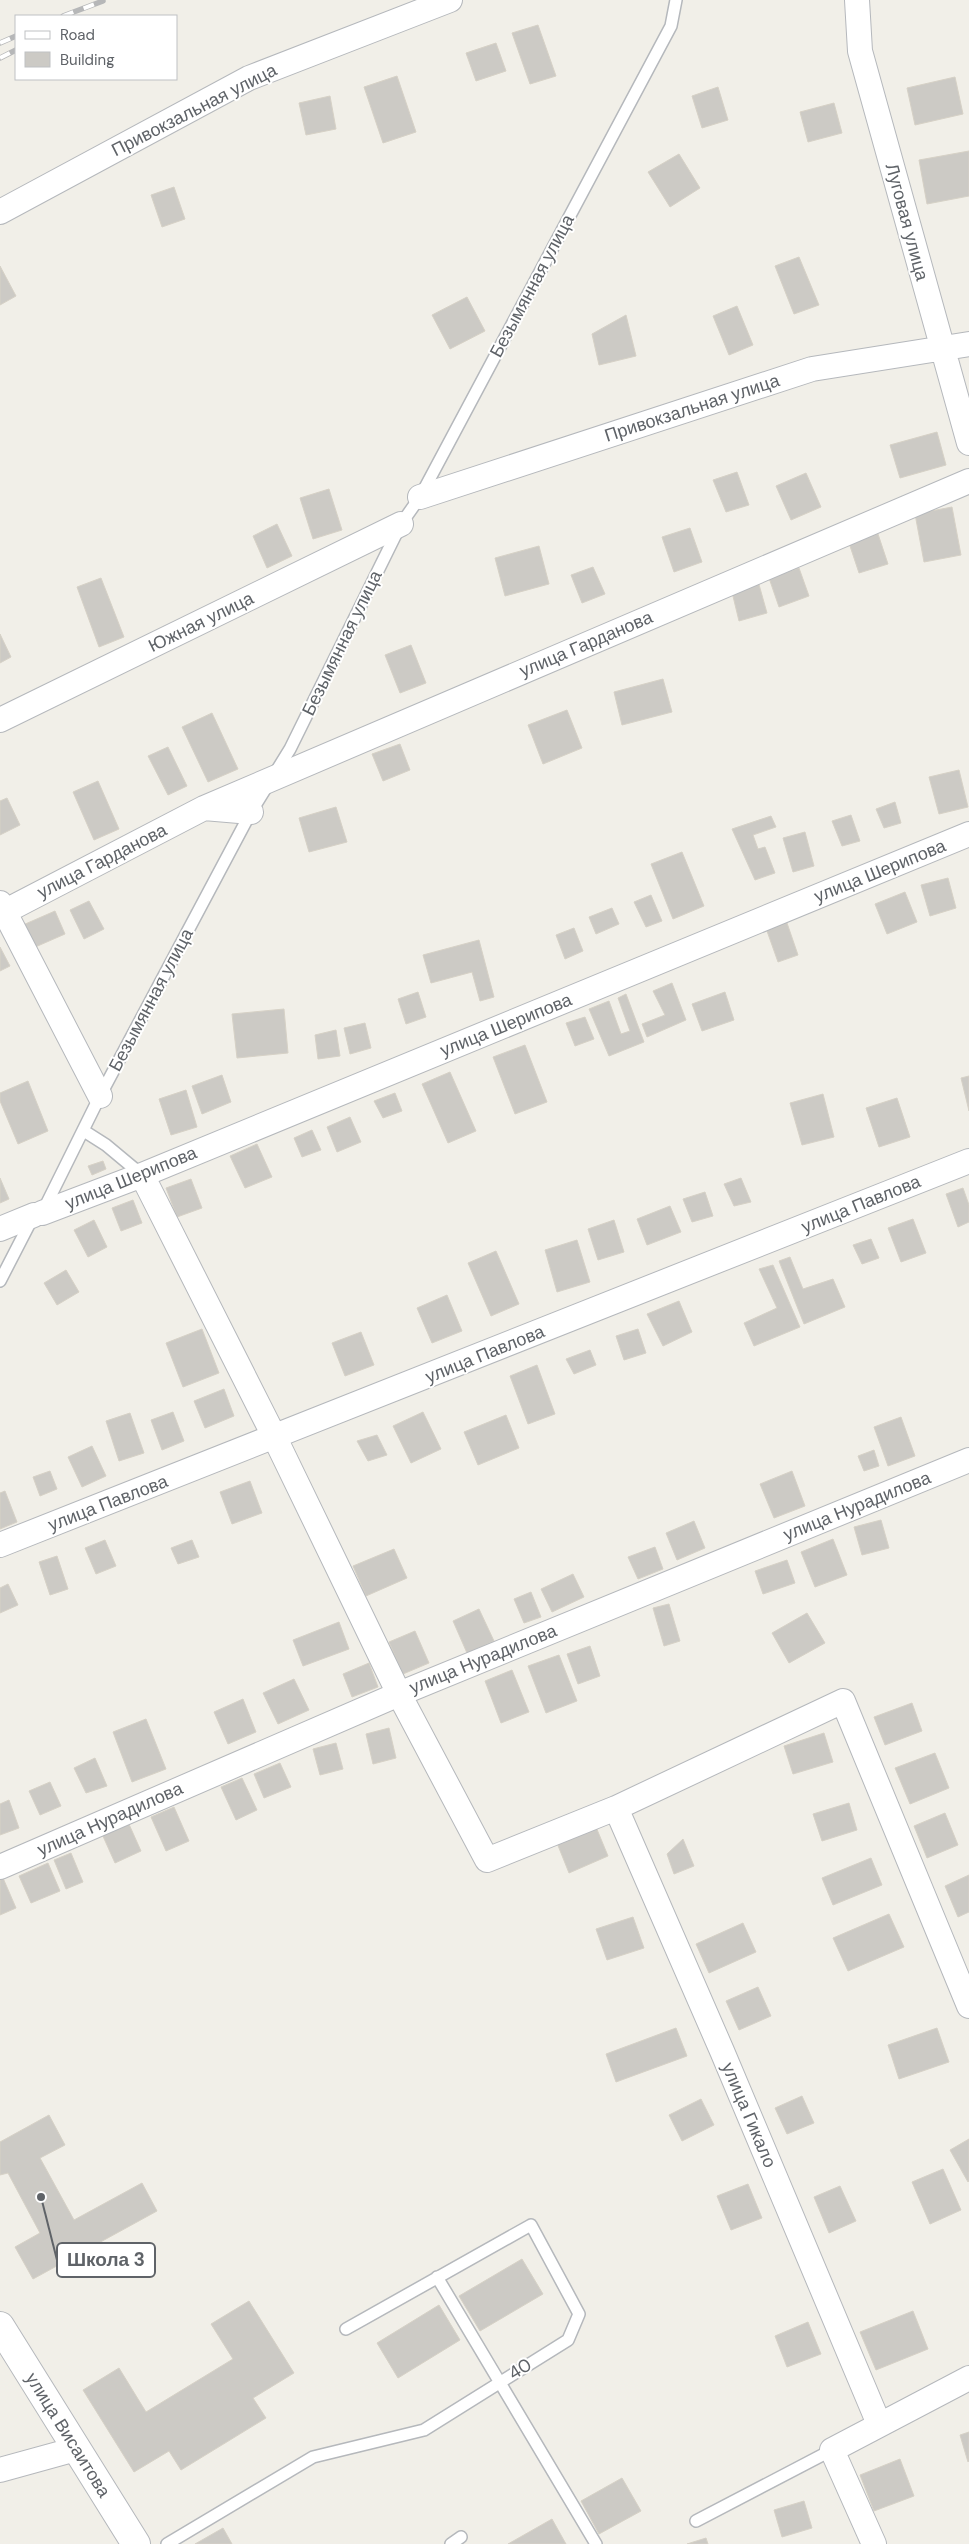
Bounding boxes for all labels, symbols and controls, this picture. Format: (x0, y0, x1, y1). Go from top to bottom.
legend (15, 15, 178, 80)
text: Road (60, 25, 95, 45)
text: Building (60, 50, 115, 70)
street label: Привокзальная улица (107, 57, 282, 162)
street label: Луговая улица (880, 161, 934, 284)
street label: Безымянная улица (484, 209, 580, 362)
street label: Привокзальная улица (601, 368, 783, 448)
street label: Безымянная улица (296, 566, 388, 720)
street label: Южная улица (144, 586, 258, 658)
street label: улица Гарданова (516, 605, 657, 683)
street label: улица Гарданова (33, 818, 172, 904)
street label: улица Шерипова (811, 833, 950, 908)
street label: Безымянная улица (103, 923, 199, 1076)
street label: улица Шерипова (437, 987, 576, 1062)
street label: улица Шерипова (62, 1140, 201, 1215)
street label: улица Павлова (798, 1169, 925, 1239)
street label: улица Павлова (422, 1319, 549, 1389)
street label: улица Нурадилова (780, 1465, 935, 1546)
street label: улица Павлова (45, 1469, 172, 1537)
street label: улица Нурадилова (406, 1618, 561, 1699)
street label: улица Нурадилова (34, 1776, 187, 1862)
street label: улица Гикало (716, 2059, 782, 2171)
callout: Школа 3 (57, 2243, 155, 2277)
text: Школа 3 (67, 2247, 145, 2272)
street label: 40 (504, 2353, 536, 2385)
street label: улица Висаитова (20, 2368, 117, 2503)

